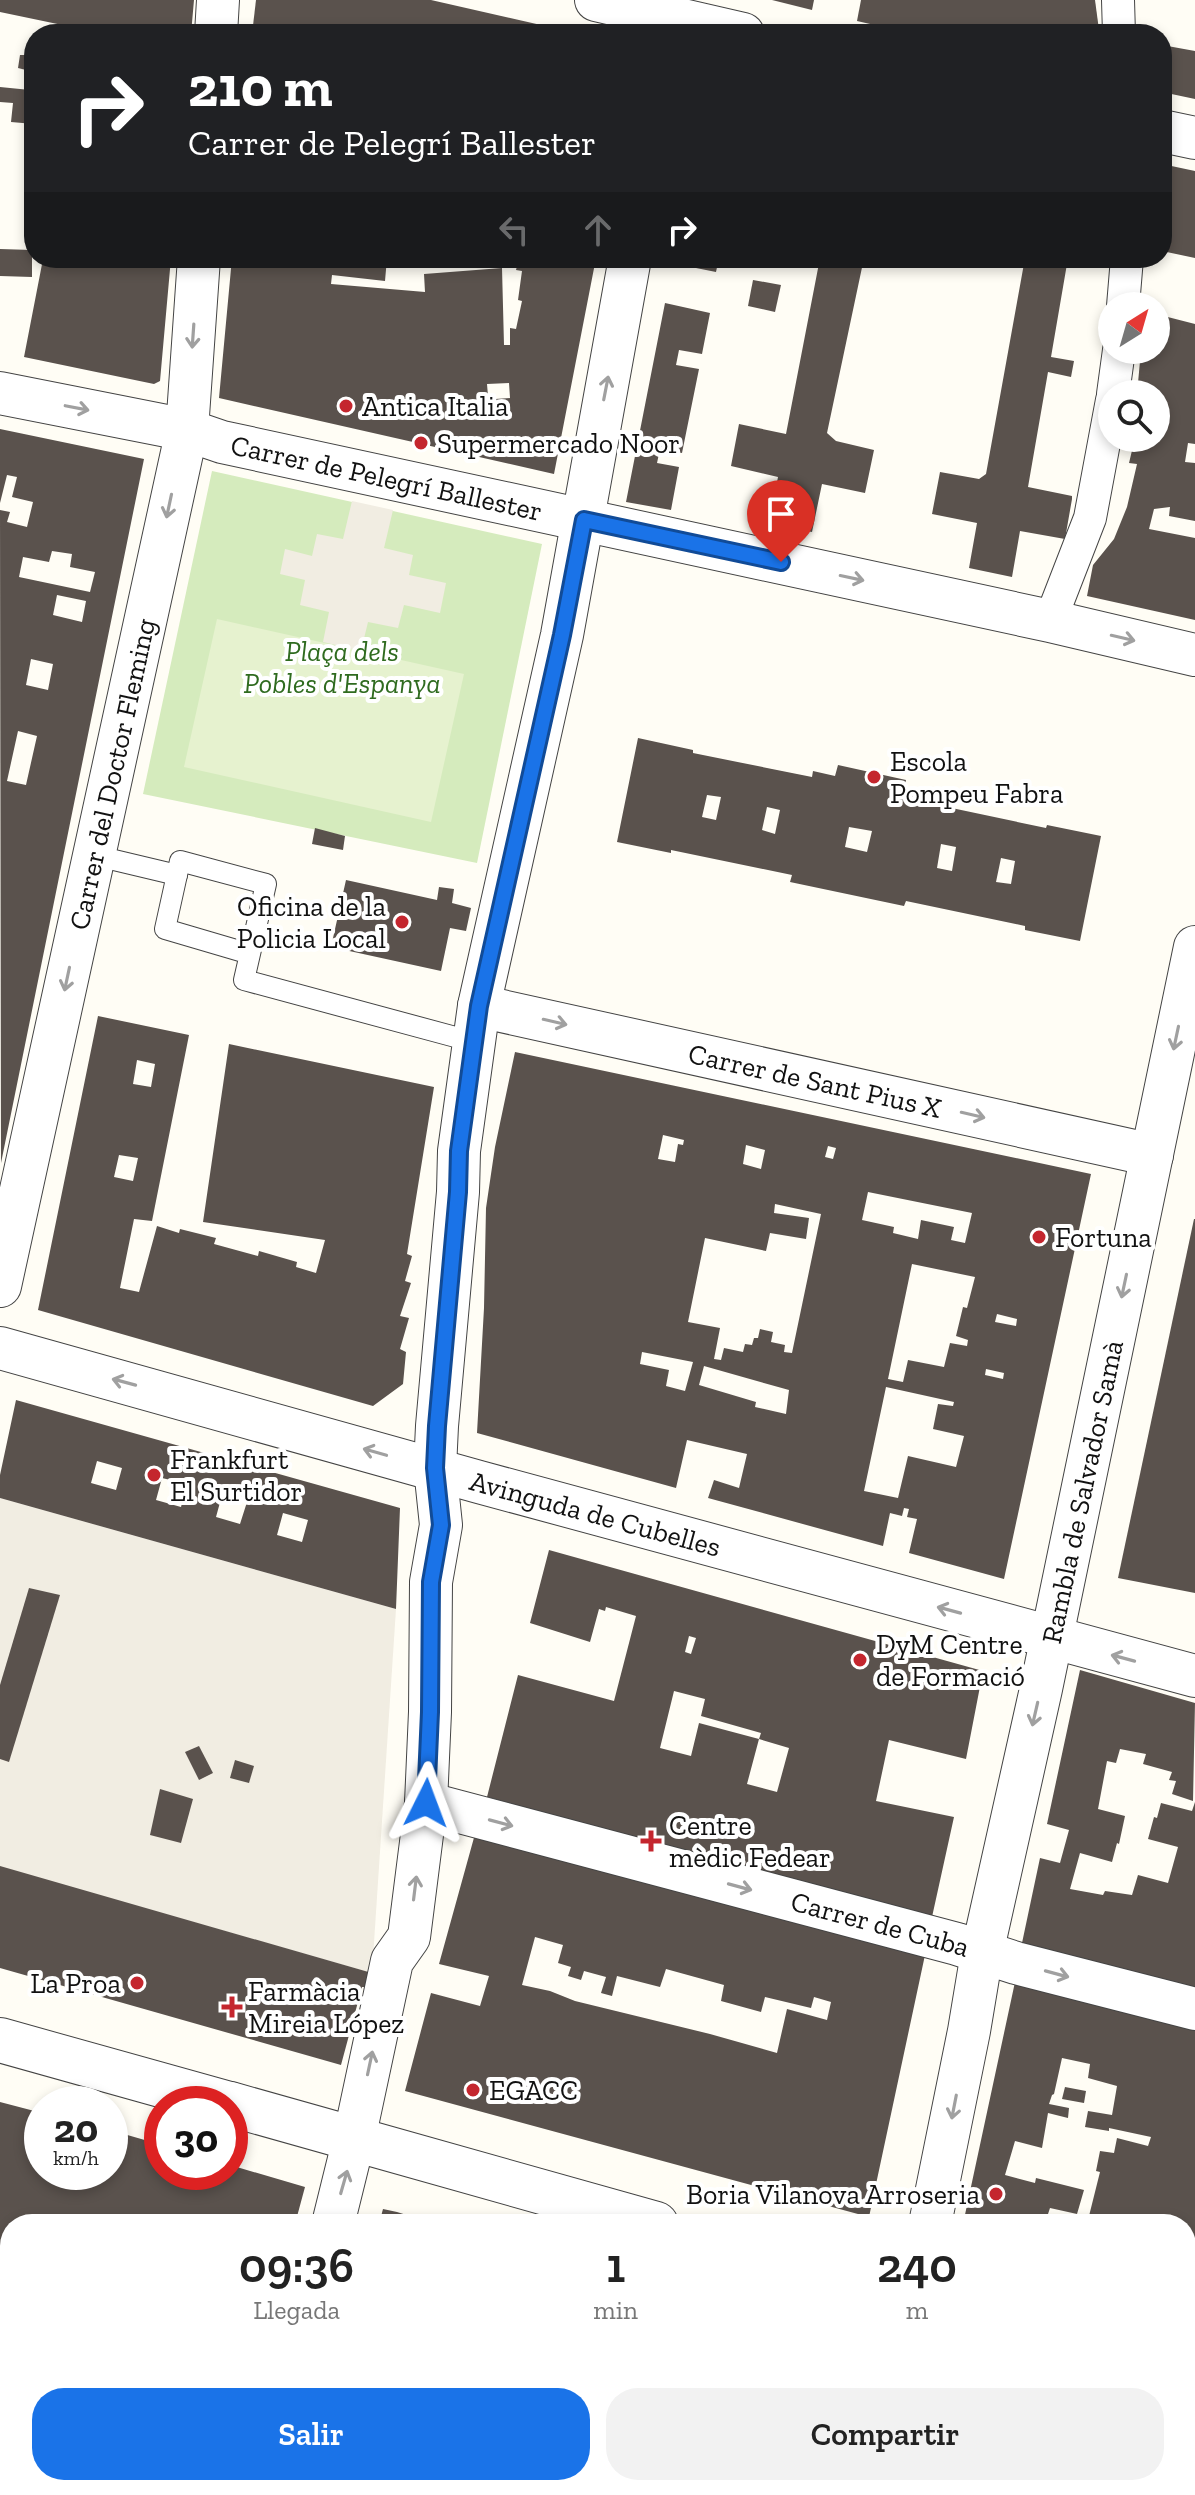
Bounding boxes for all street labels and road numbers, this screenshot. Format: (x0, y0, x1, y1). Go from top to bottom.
street label: Carrer de Pelegrí Ballester (228, 428, 545, 528)
street label: Carrer del Doctor Fleming (62, 616, 162, 933)
street label: Carrer de Sant Pius X (685, 1037, 944, 1125)
street label: Rambla de Salvador Samà (1035, 1337, 1130, 1646)
street label: Avinguda de Cubelles (466, 1464, 724, 1564)
street label: Carrer de Cuba (787, 1885, 974, 1964)

